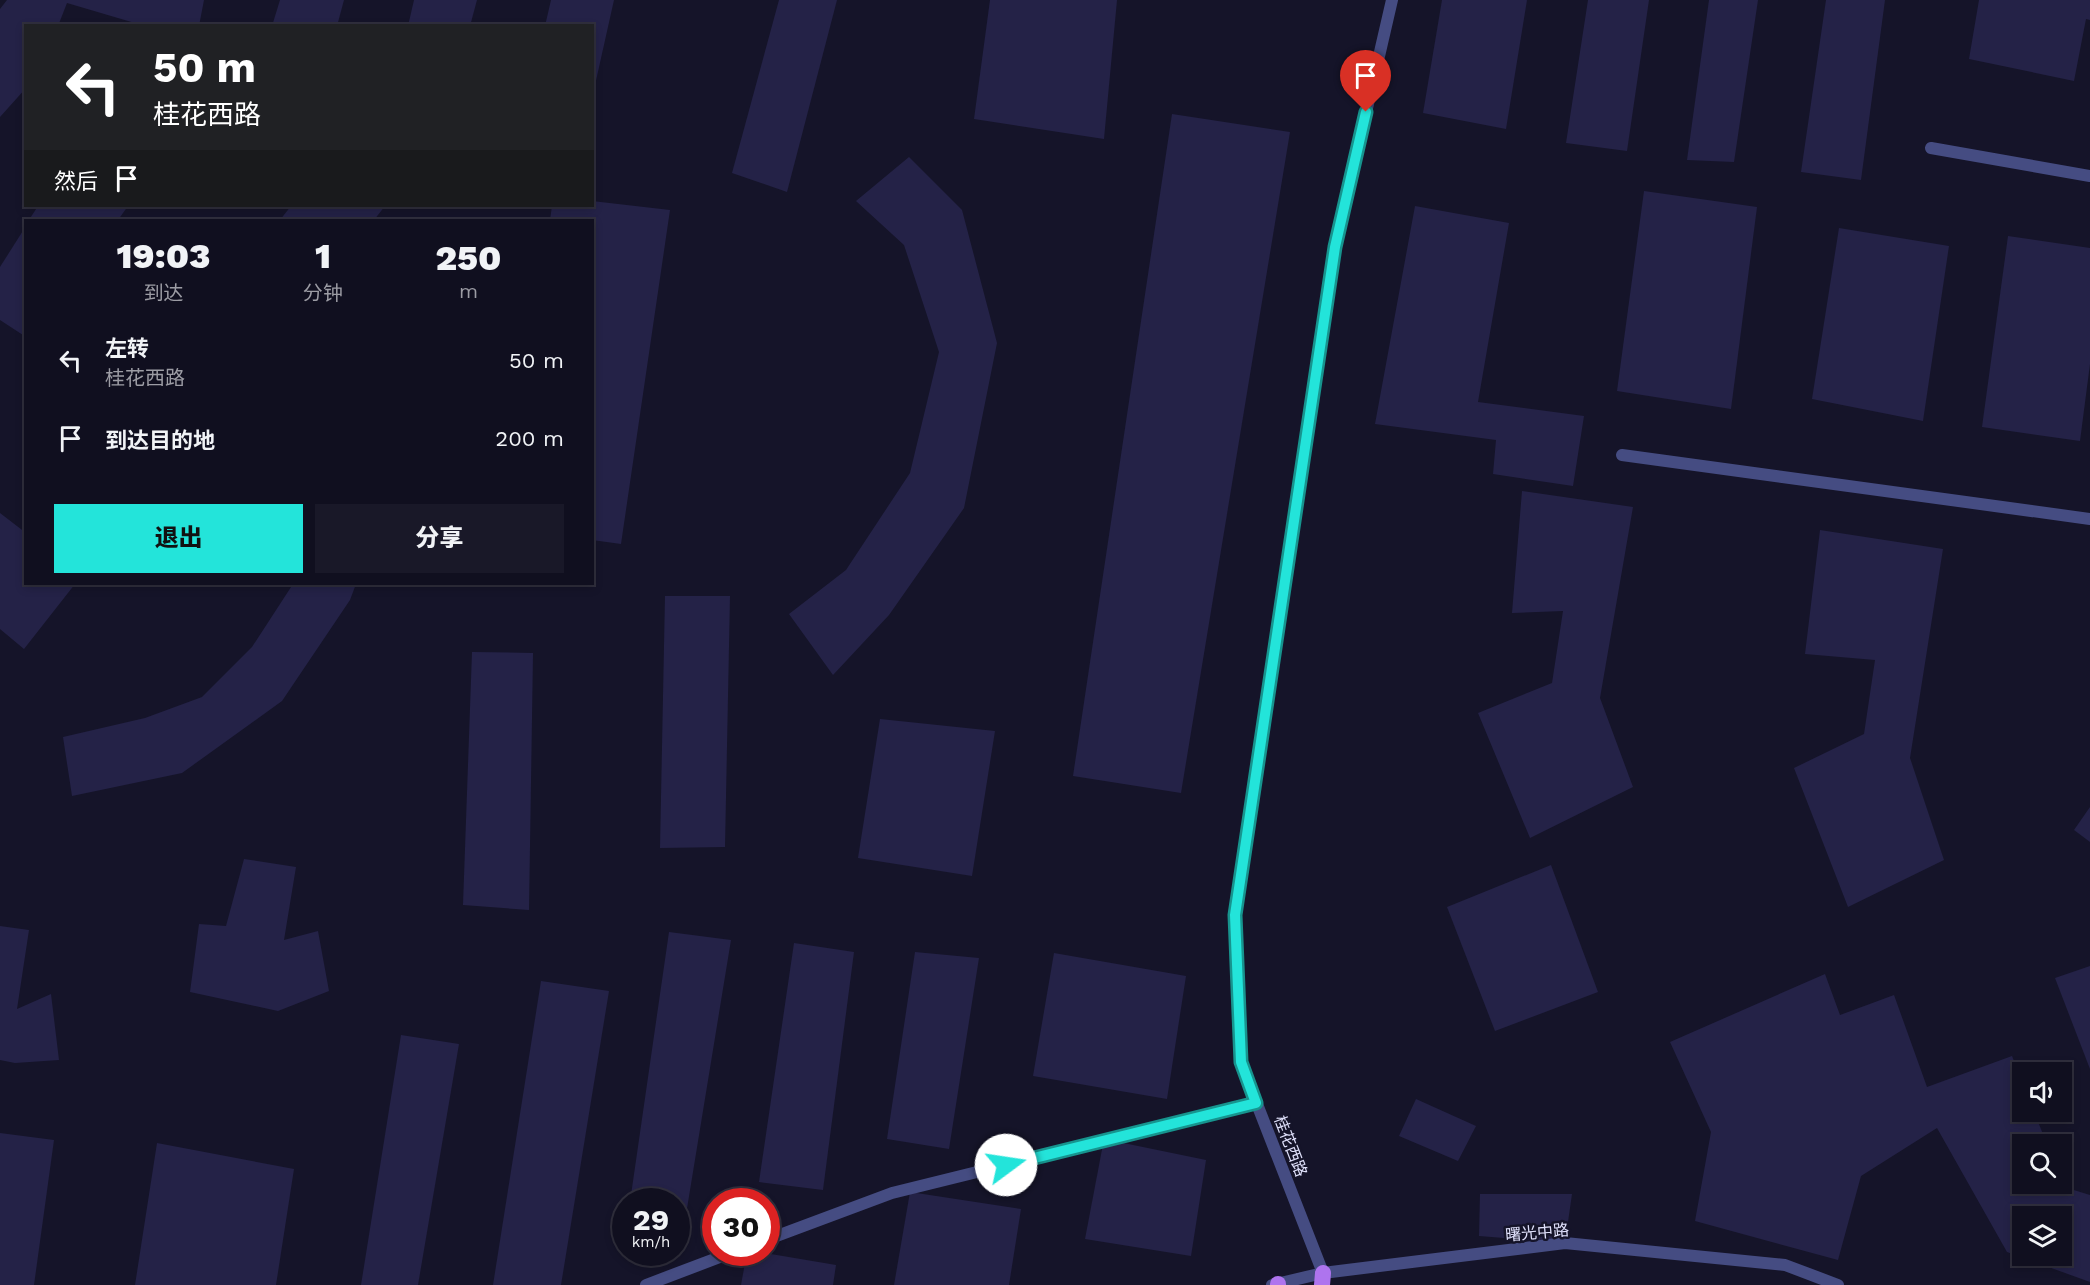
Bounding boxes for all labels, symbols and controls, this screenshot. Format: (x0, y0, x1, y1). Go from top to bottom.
text: 50 m (153, 43, 256, 92)
icon: left (54, 48, 132, 126)
pin (1340, 50, 1391, 112)
icon: arrive (1349, 59, 1382, 92)
text: 桂花西路 (153, 99, 261, 131)
icon: arrive (110, 162, 143, 195)
text: 然后 (54, 169, 98, 194)
text: 19:03 (116, 235, 210, 277)
text: 1 (315, 235, 331, 277)
text: 250 (435, 237, 502, 279)
text: m (459, 279, 478, 303)
text: 到达 (143, 281, 183, 305)
text: 分钟 (303, 281, 343, 305)
text: 左转 (105, 336, 149, 361)
icon: left (54, 344, 87, 377)
text: 50 m (509, 348, 564, 373)
text: 桂花西路 (105, 366, 185, 390)
icon: arrive (54, 422, 87, 455)
text: 200 m (495, 426, 564, 451)
text: 到达目的地 (105, 428, 215, 453)
button: 退出 (54, 504, 303, 573)
button: 分享 (315, 504, 564, 573)
map controls (2012, 1062, 2072, 1266)
button: sound (2012, 1062, 2072, 1122)
street label: 桂花西路 (1270, 1113, 1311, 1179)
position arrow (974, 1133, 1038, 1197)
button: search (2012, 1134, 2072, 1194)
speed limit sign: 30 (702, 1188, 780, 1266)
text: 29 (633, 1202, 669, 1237)
button: layers (2012, 1206, 2072, 1266)
street label: 曙光中路 (1504, 1220, 1570, 1245)
text: km/h (632, 1233, 670, 1251)

